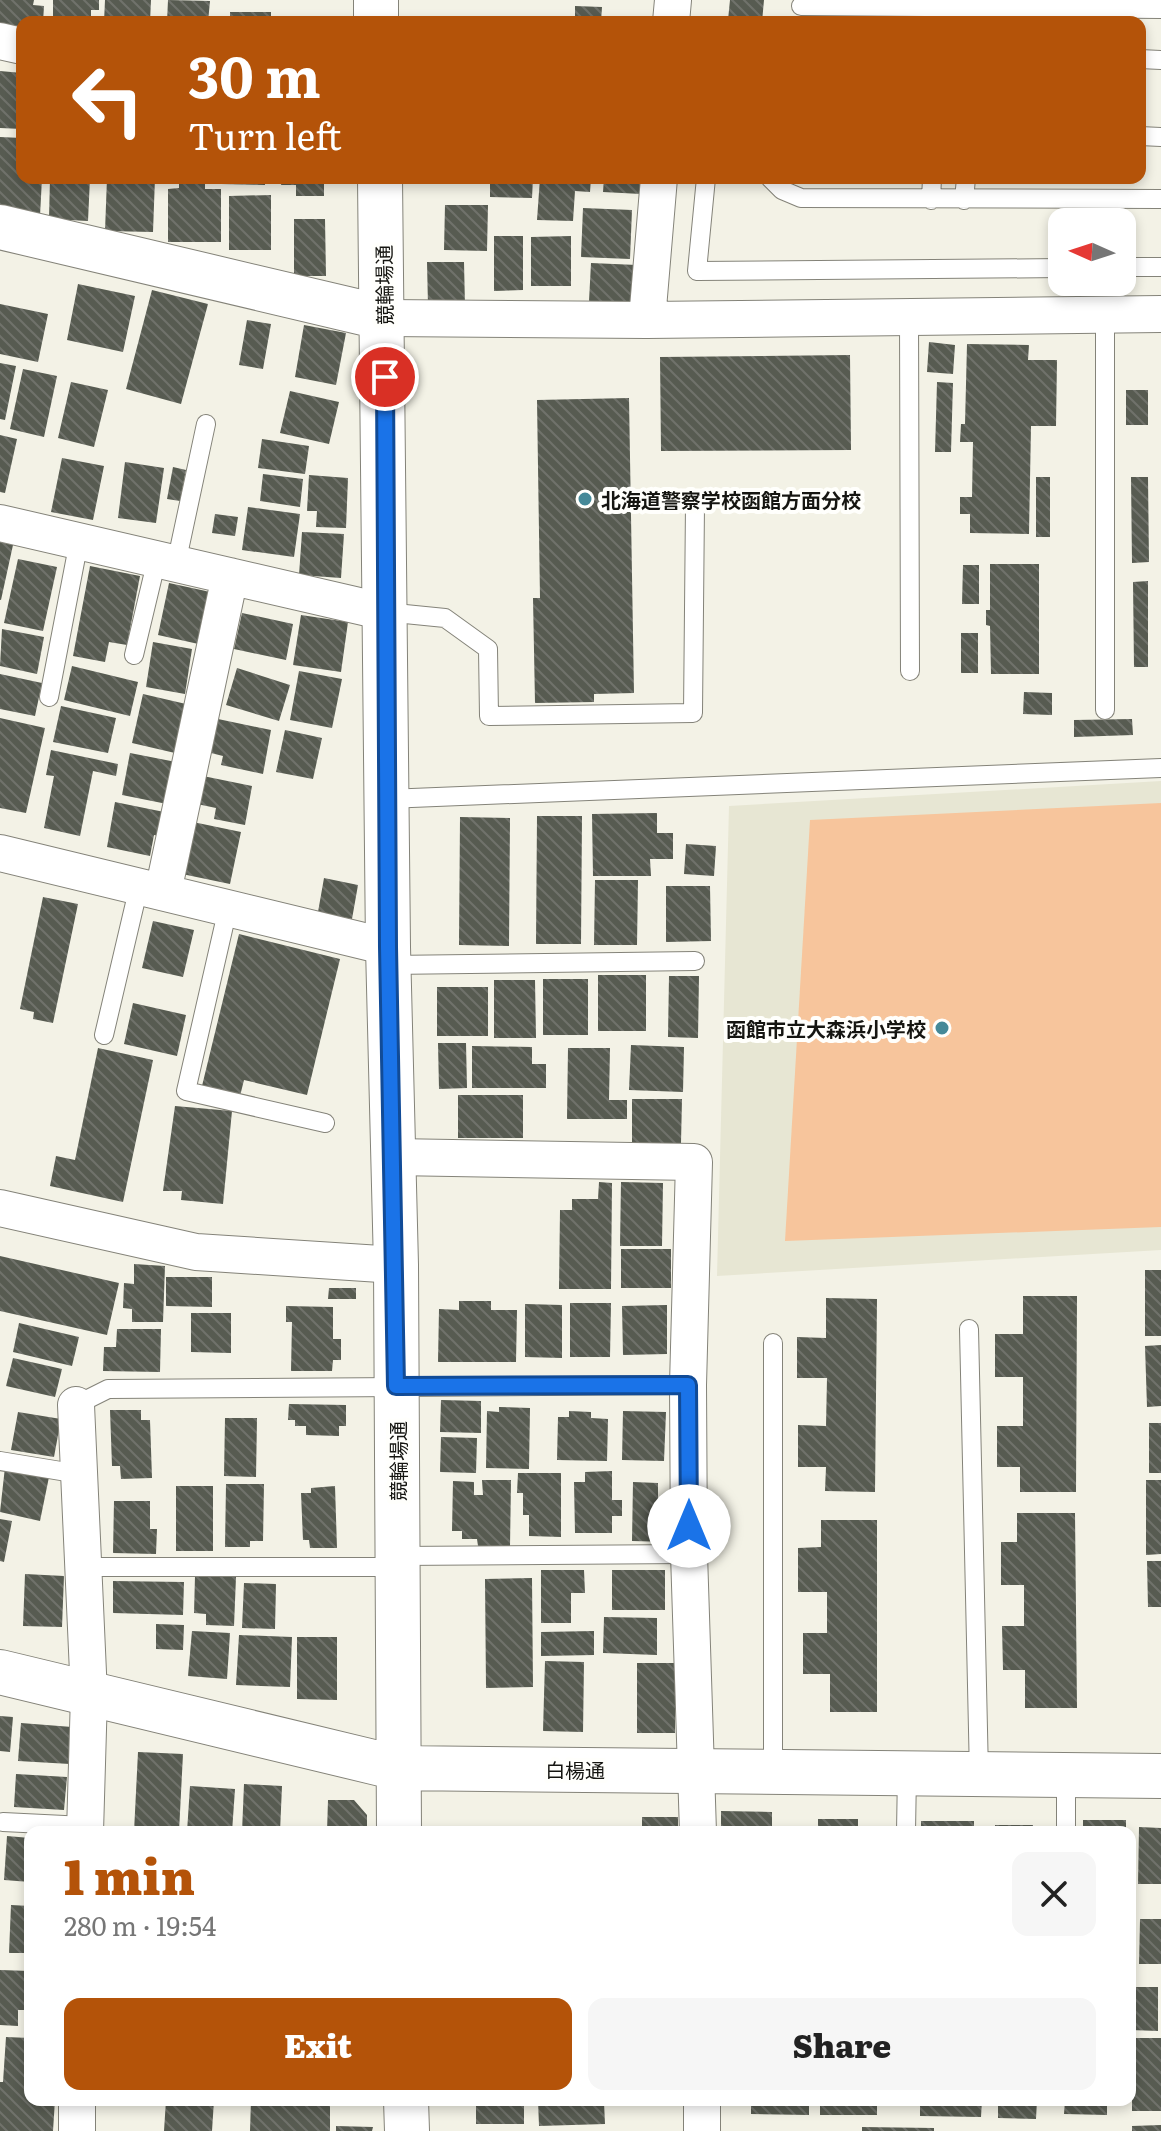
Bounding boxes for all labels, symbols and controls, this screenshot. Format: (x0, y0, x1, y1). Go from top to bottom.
text: 30 m (188, 32, 321, 115)
icon: left (56, 48, 160, 152)
text: Turn left (188, 108, 342, 161)
north arrow (1048, 208, 1136, 296)
map controls (1048, 208, 1136, 296)
street label: 競輪場通 (367, 245, 399, 325)
pin (351, 343, 419, 411)
icon: arrive (363, 355, 407, 399)
place label: 北海道警察学校函館方面分校 (601, 484, 861, 514)
marker: 北海道警察学校函館方面分校 (576, 490, 594, 508)
place label: 函館市立大森浜小学校 (726, 1013, 926, 1043)
marker: 函館市立大森浜小学校 (933, 1019, 951, 1037)
street label: 競輪場通 (382, 1421, 412, 1501)
position arrow (647, 1484, 731, 1568)
street label: 白楊通 (545, 1754, 605, 1784)
text: 1 min (64, 1839, 195, 1910)
button: close (1012, 1852, 1096, 1936)
text: 280 m · 19:54 (64, 1905, 216, 1944)
button: Exit (64, 1998, 572, 2090)
button: Share (588, 1998, 1096, 2090)

